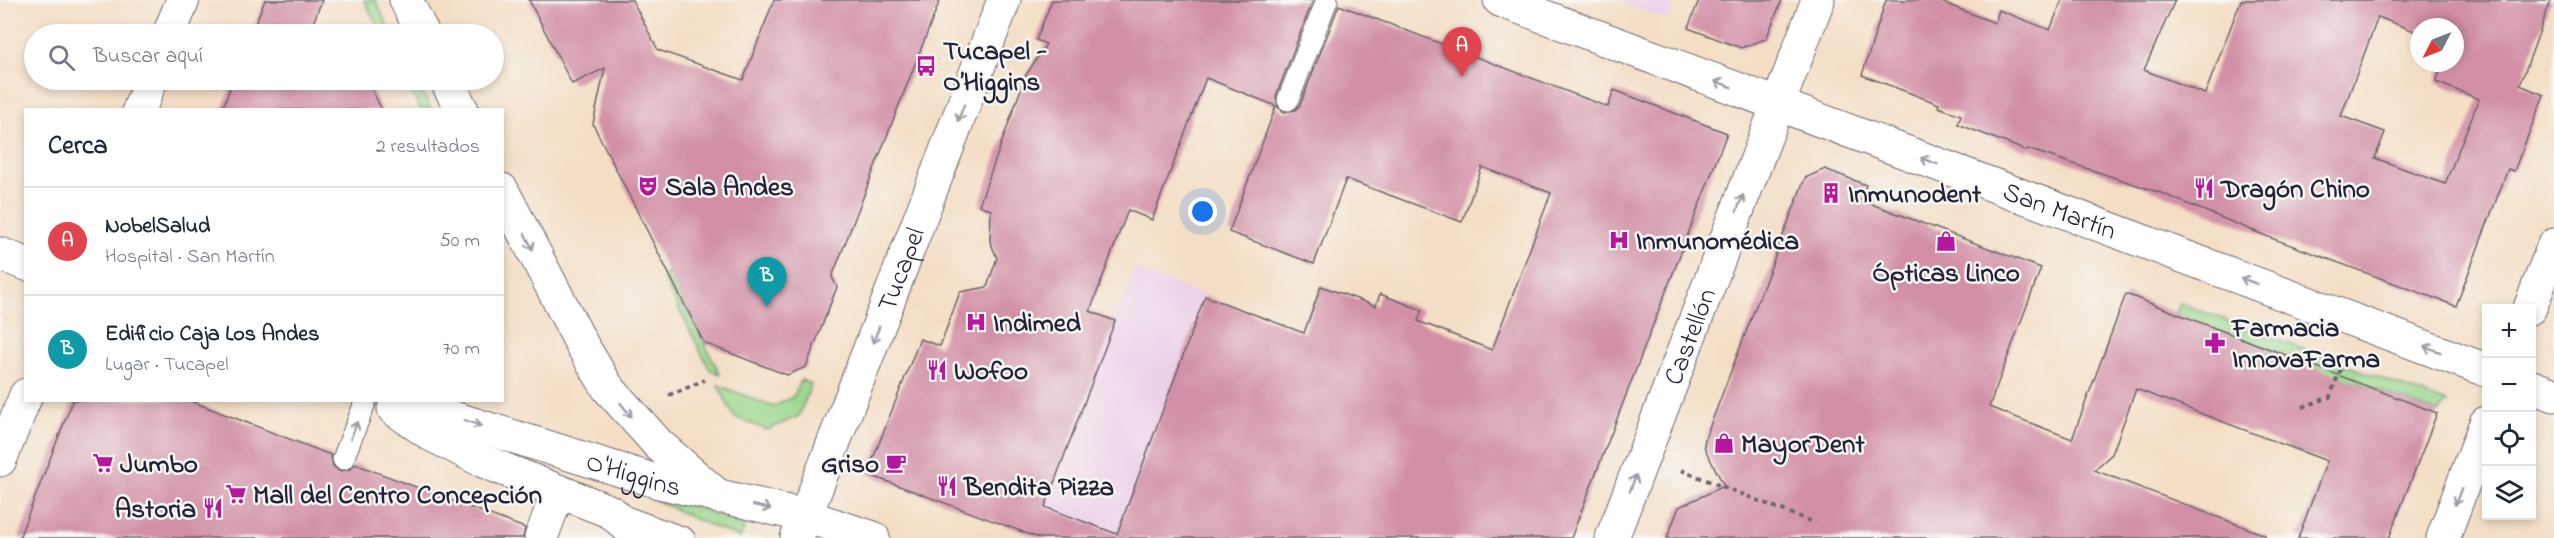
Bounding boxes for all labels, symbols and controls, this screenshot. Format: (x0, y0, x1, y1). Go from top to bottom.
north arrow (2410, 18, 2464, 72)
search box (24, 24, 504, 90)
pin: A (1442, 28, 1482, 77)
place label: Tucapel - O’Higgins (943, 33, 1047, 104)
icon: search (45, 41, 78, 74)
text: Buscar aquí (93, 41, 203, 73)
bus stop icon: Tucapel - O’Higgins (914, 54, 938, 78)
one-way arrow (1714, 77, 1733, 88)
one-way arrow (955, 104, 966, 122)
text: Cerca (48, 128, 108, 166)
text: 2 resultados (376, 133, 480, 162)
one-way arrow (1920, 154, 1939, 165)
place label: Sala Andes (665, 169, 794, 208)
place label: Dragón Chino (2219, 171, 2370, 211)
street label: San Martín (1997, 173, 2121, 252)
theatre icon: Sala Andes (636, 174, 660, 198)
place label: Inmunodent (1848, 176, 1982, 215)
restaurant icon: Dragón Chino (2192, 176, 2216, 200)
building icon: Inmunodent (1819, 181, 1843, 205)
one-way arrow (1735, 194, 1746, 213)
your location (1188, 197, 1217, 226)
text: NobelSalud (105, 211, 210, 243)
street label: Tucapel (869, 222, 937, 318)
place label: Inmunomédica (1636, 223, 1799, 262)
text: A (61, 227, 74, 256)
text: 50 m (439, 227, 480, 256)
hospital icon: Inmunomédica (1607, 228, 1631, 252)
shop icon: Ópticas Linco (1934, 229, 1958, 253)
one-way arrow (523, 233, 535, 250)
text: Hospital · San Martín (105, 243, 275, 272)
place label: Ópticas Linco (1872, 255, 2020, 294)
pin: B (748, 258, 786, 307)
one-way arrow (2240, 275, 2259, 286)
street label: Castellón (1655, 283, 1728, 391)
map controls (2482, 304, 2536, 520)
button: + (2482, 304, 2536, 358)
place label: Indimed (993, 305, 1082, 344)
hospital icon: Indimed (964, 310, 988, 334)
place label: Farmacia InnovaFarma (2230, 310, 2380, 380)
text: Edificio Caja Los Andes (105, 319, 319, 351)
one-way arrow (870, 325, 881, 343)
pharmacy icon: Farmacia InnovaFarma (2203, 331, 2227, 355)
text: B (61, 335, 74, 364)
text: 70 m (443, 335, 480, 364)
one-way arrow (2423, 343, 2442, 354)
text: Lugar · Tucapel (105, 351, 229, 380)
place label: Wofoo (954, 353, 1028, 392)
restaurant icon: Wofoo (925, 358, 949, 382)
button: − (2482, 358, 2536, 412)
one-way arrow (620, 402, 633, 418)
button: locate (2482, 412, 2536, 466)
one-way arrow (463, 418, 482, 429)
one-way arrow (349, 421, 360, 439)
place label: MayorDent (1741, 426, 1865, 465)
shop icon: MayorDent (1712, 431, 1736, 455)
street label: O'Higgins (581, 443, 684, 508)
place label: Jumbo (120, 446, 198, 485)
place label: Griso (821, 446, 879, 485)
supermarket icon: Jumbo (91, 451, 115, 475)
cafe icon: Griso (884, 451, 908, 475)
button: layers (2482, 466, 2536, 520)
place label: Bendita Pizza (962, 469, 1114, 508)
restaurant icon: Bendita Pizza (935, 474, 959, 498)
one-way arrow (1628, 475, 1639, 493)
place label: Mall del Centro Concepción (253, 477, 542, 516)
supermarket icon: Mall del Centro Concepción (224, 482, 248, 506)
one-way arrow (2452, 487, 2463, 506)
place label: Astoria (115, 491, 196, 530)
restaurant icon: Astoria (201, 496, 225, 520)
one-way arrow (752, 502, 772, 513)

